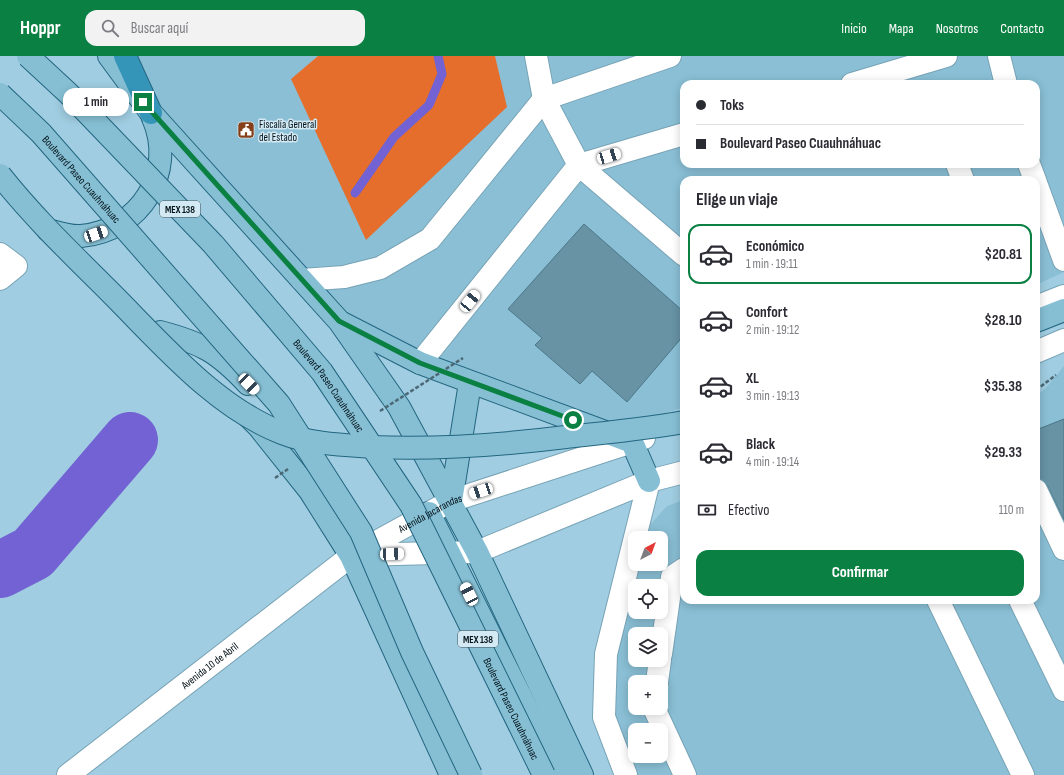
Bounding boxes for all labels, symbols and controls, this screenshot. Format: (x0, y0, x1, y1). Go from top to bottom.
search box (85, 10, 365, 46)
text: Hoppr (20, 17, 61, 40)
icon: search (99, 17, 121, 39)
text: Buscar aquí (131, 19, 188, 38)
text: Inicio (841, 20, 867, 37)
text: Mapa (889, 20, 914, 37)
text: Nosotros (936, 20, 978, 37)
text: Contacto (1000, 20, 1044, 37)
callout: 1 min (63, 88, 129, 116)
route end (134, 93, 152, 111)
text: 1 min (84, 94, 108, 110)
text: Toks (720, 96, 744, 115)
place label: Fiscalía General del Estado (259, 118, 316, 144)
public building icon: Fiscalía General del Estado (236, 120, 256, 140)
street label: Boulevard Paseo Cuauhnáhuac (39, 133, 123, 226)
text: Boulevard Paseo Cuauhnáhuac (720, 134, 881, 153)
car (596, 147, 622, 165)
text: Elige un viaje (696, 189, 778, 210)
road number: MEX 138 (160, 201, 200, 217)
car (83, 224, 109, 244)
icon: car (698, 236, 734, 272)
text: Económico (746, 237, 804, 256)
text: $20.81 (985, 245, 1022, 264)
text: 1 min · 19:11 (746, 256, 798, 272)
car (458, 288, 482, 314)
icon: car (698, 302, 734, 338)
text: Confort (746, 303, 788, 322)
text: $28.10 (984, 311, 1022, 330)
text: 2 min · 19:12 (746, 322, 799, 338)
street label: Boulevard Paseo Cuauhnáhuac (290, 337, 367, 435)
icon: car (698, 368, 734, 404)
text: XL (746, 369, 759, 388)
car (236, 371, 262, 397)
text: $35.38 (984, 377, 1022, 396)
text: 3 min · 19:13 (746, 388, 799, 404)
route start (564, 411, 582, 429)
icon: car (698, 434, 734, 470)
text: Black (746, 435, 775, 454)
text: $29.33 (984, 443, 1022, 462)
text: 4 min · 19:14 (746, 454, 799, 470)
car (468, 482, 494, 500)
street label: Avenida Jacarandas (395, 492, 464, 536)
icon: cash (696, 499, 718, 521)
text: Efectivo (728, 501, 769, 520)
text: 110 m (999, 502, 1024, 518)
north arrow (628, 531, 668, 571)
map controls (628, 531, 668, 763)
car (380, 548, 404, 560)
button: Confirmar (696, 550, 1024, 596)
button: locate (628, 579, 668, 619)
car (458, 581, 480, 607)
button: layers (628, 627, 668, 667)
road number: MEX 138 (458, 631, 498, 647)
street label: Avenida 10 de Abril (178, 640, 241, 693)
street label: Boulevard Paseo Cuauhnáhuac (480, 656, 541, 762)
button: + (628, 675, 668, 715)
button: − (628, 723, 668, 763)

